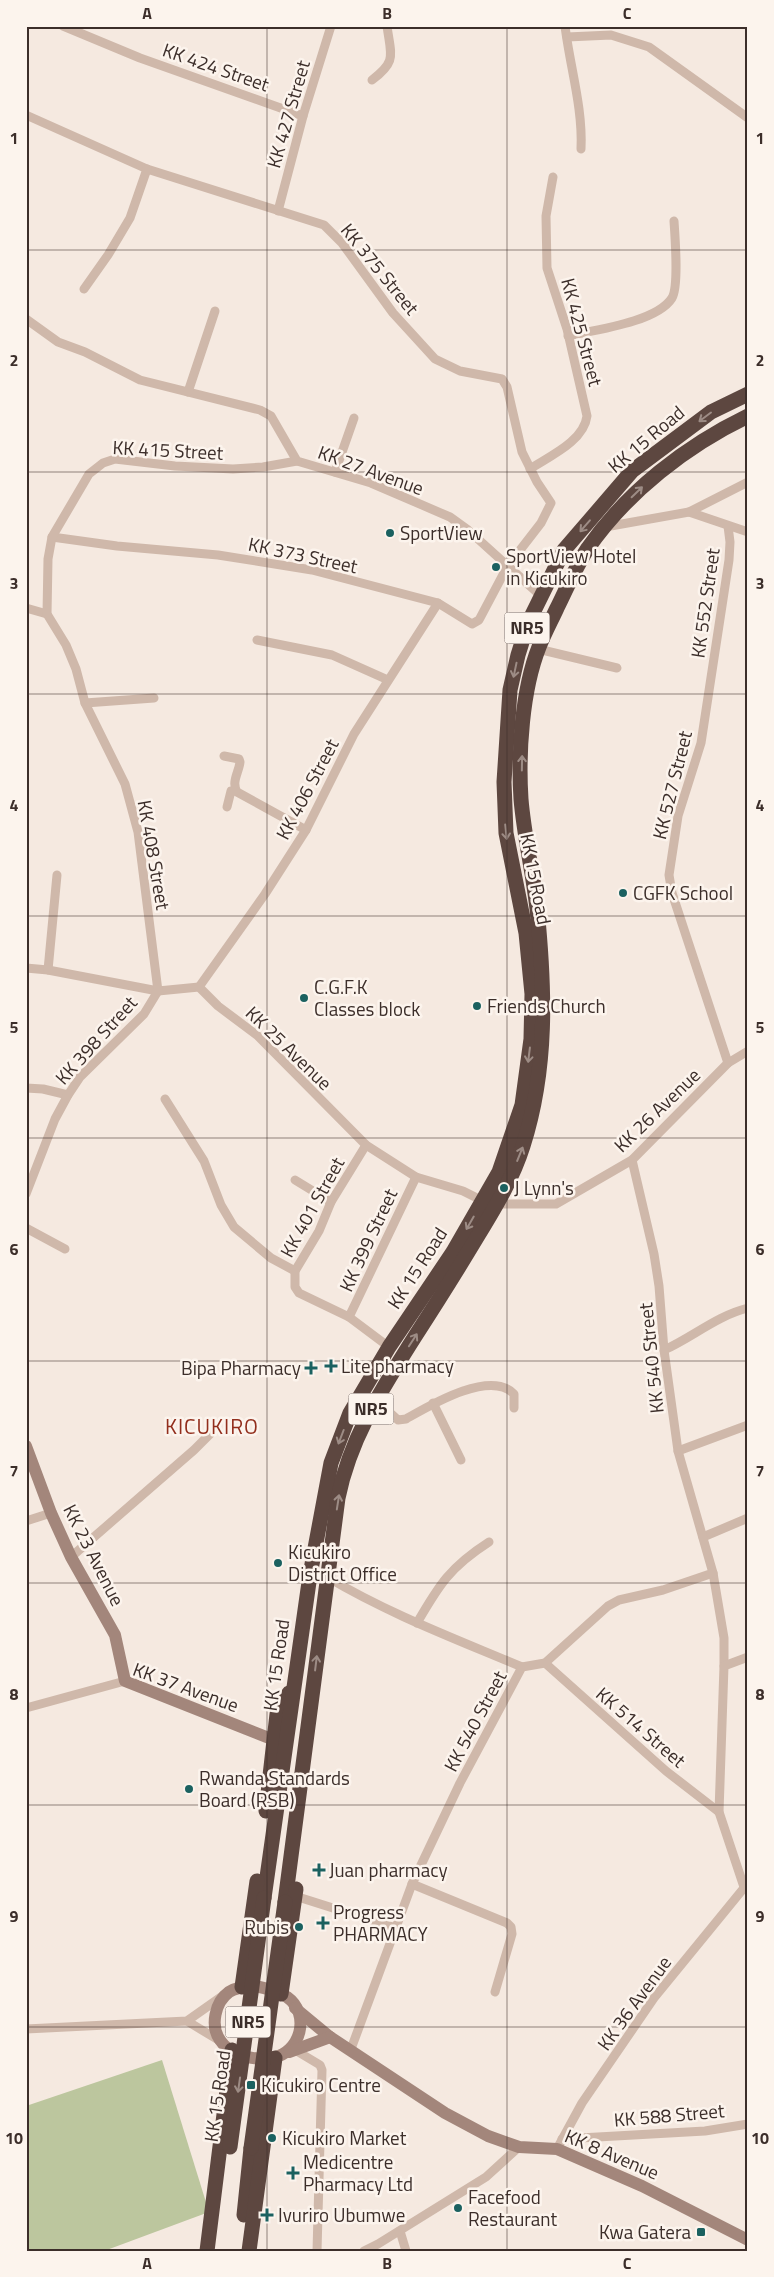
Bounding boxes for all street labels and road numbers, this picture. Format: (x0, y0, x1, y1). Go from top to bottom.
street label: KK 424 Street (159, 35, 274, 98)
street label: KK 427 Street (258, 56, 317, 171)
street label: KK 375 Street (334, 216, 427, 321)
street label: KK 425 Street (554, 275, 611, 389)
street label: KK 15 Road (601, 398, 690, 479)
street label: KK 415 Street (112, 432, 224, 467)
street label: KK 27 Avenue (314, 437, 428, 502)
street label: KK 373 Street (246, 529, 361, 580)
street label: KK 552 Street (682, 546, 727, 660)
road number: NR5 (504, 612, 550, 644)
street label: KK 527 Street (644, 727, 699, 842)
street label: KK 406 Street (268, 733, 346, 845)
street label: KK 408 Street (131, 798, 178, 912)
street label: KK 15 Road (513, 831, 560, 927)
street label: KK 398 Street (48, 989, 144, 1091)
street label: KK 25 Avenue (239, 999, 339, 1097)
street label: KK 26 Avenue (607, 1061, 707, 1159)
street label: KK 401 Street (272, 1151, 351, 1262)
street label: KK 399 Street (331, 1183, 404, 1296)
street label: KK 15 Road (379, 1221, 454, 1314)
street label: KK 540 Street (630, 1301, 671, 1415)
road number: NR5 (348, 1394, 394, 1425)
street label: KK 23 Avenue (56, 1499, 132, 1611)
street label: KK 15 Road (255, 1617, 296, 1713)
street label: KK 37 Avenue (129, 1654, 243, 1719)
street label: KK 540 Street (436, 1665, 514, 1777)
street label: KK 514 Street (590, 1679, 693, 1774)
street label: KK 36 Avenue (589, 1949, 678, 2056)
road number: NR5 (226, 2006, 270, 2038)
street label: KK 15 Road (196, 2048, 237, 2144)
street label: KK 588 Street (612, 2095, 726, 2134)
street label: KK 8 Avenue (560, 2121, 664, 2186)

